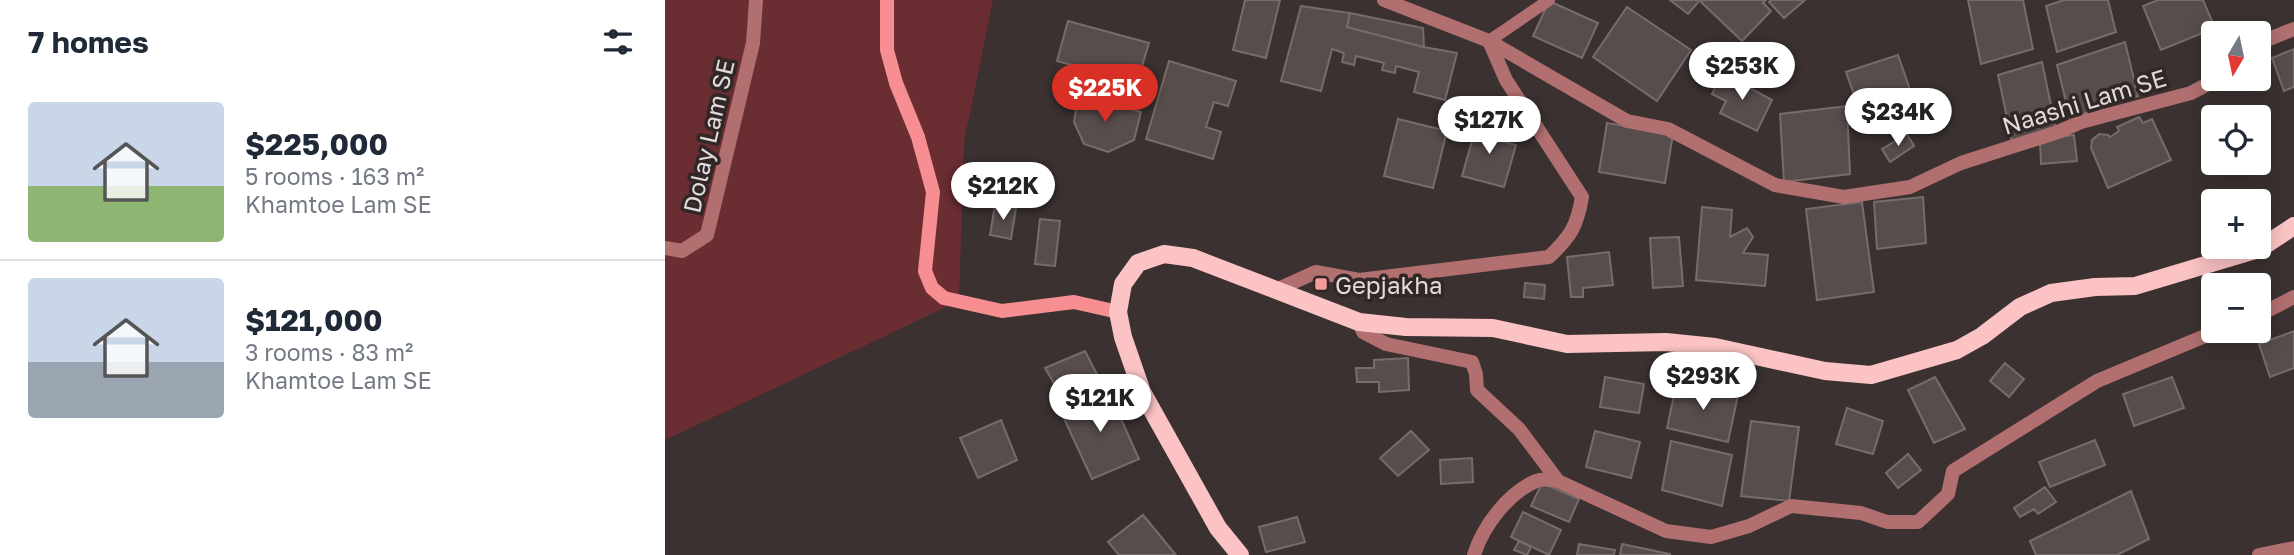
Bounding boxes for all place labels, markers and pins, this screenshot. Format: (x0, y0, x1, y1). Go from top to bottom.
pin: $253K (1693, 42, 1791, 102)
pin: $225K (1056, 64, 1154, 124)
pin: $234K (1849, 88, 1947, 148)
pin: $127K (1440, 96, 1538, 156)
pin: $212K (954, 162, 1052, 222)
place label: Gepjakha (1335, 270, 1442, 299)
marker: Gepjakha (1313, 276, 1329, 292)
pin: $293K (1654, 352, 1752, 412)
pin: $121K (1051, 374, 1149, 434)

